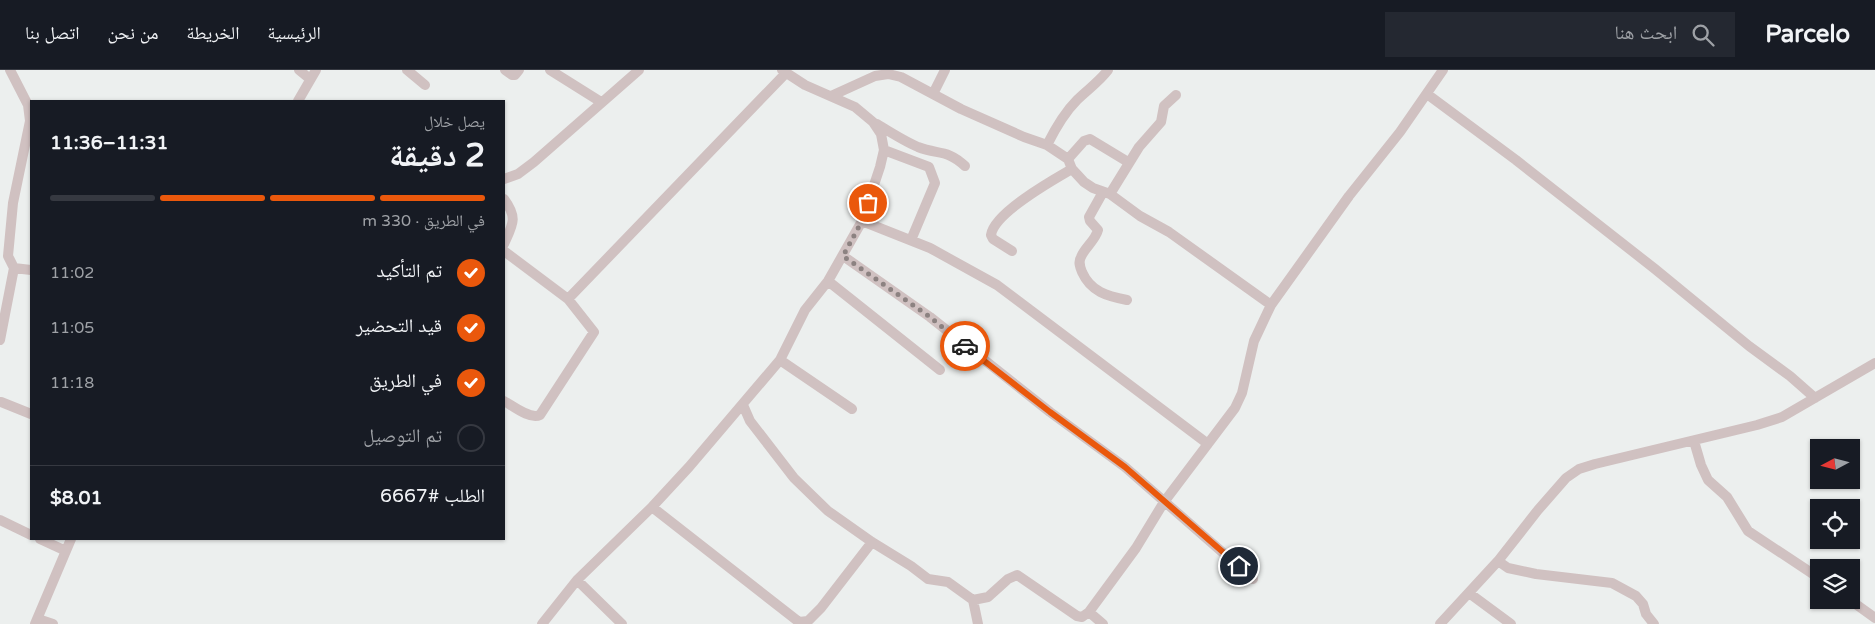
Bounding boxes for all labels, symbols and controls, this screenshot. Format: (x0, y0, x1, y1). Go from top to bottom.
search box (1385, 12, 1735, 57)
text: Parcelo (1765, 20, 1850, 49)
icon: search (1689, 21, 1717, 49)
text: اتصل بنا (25, 22, 80, 44)
text: من نحن (108, 22, 158, 44)
text: الخريطة (186, 22, 239, 44)
text: الرئيسية (267, 22, 321, 44)
text: ابحث هنا (1614, 22, 1677, 44)
text: يصل خلال (424, 112, 485, 132)
text: 11:31–11:36 (50, 132, 168, 154)
text: 2 دقيقة (389, 137, 485, 175)
pin (847, 182, 889, 224)
icon: bag (854, 189, 882, 217)
text: في الطريق · 330 m (362, 211, 485, 231)
icon: check (457, 259, 485, 287)
text: تم التأكيد (377, 260, 442, 282)
text: 11:02 (50, 263, 94, 283)
icon: check (457, 314, 485, 342)
text: قيد التحضير (356, 315, 442, 337)
text: 11:05 (50, 318, 94, 338)
courier (940, 321, 990, 371)
icon: car (951, 332, 979, 360)
icon: check (457, 369, 485, 397)
text: في الطريق (369, 370, 442, 392)
text: 11:18 (50, 373, 94, 393)
text: تم التوصيل (363, 425, 442, 447)
north arrow (1810, 439, 1860, 489)
map controls (1810, 439, 1860, 609)
text: الطلب #6667 (380, 485, 485, 507)
text: $8.01 (50, 487, 102, 509)
button: locate (1810, 499, 1860, 549)
pin (1218, 545, 1260, 587)
icon: home (1225, 552, 1253, 580)
button: layers (1810, 559, 1860, 609)

